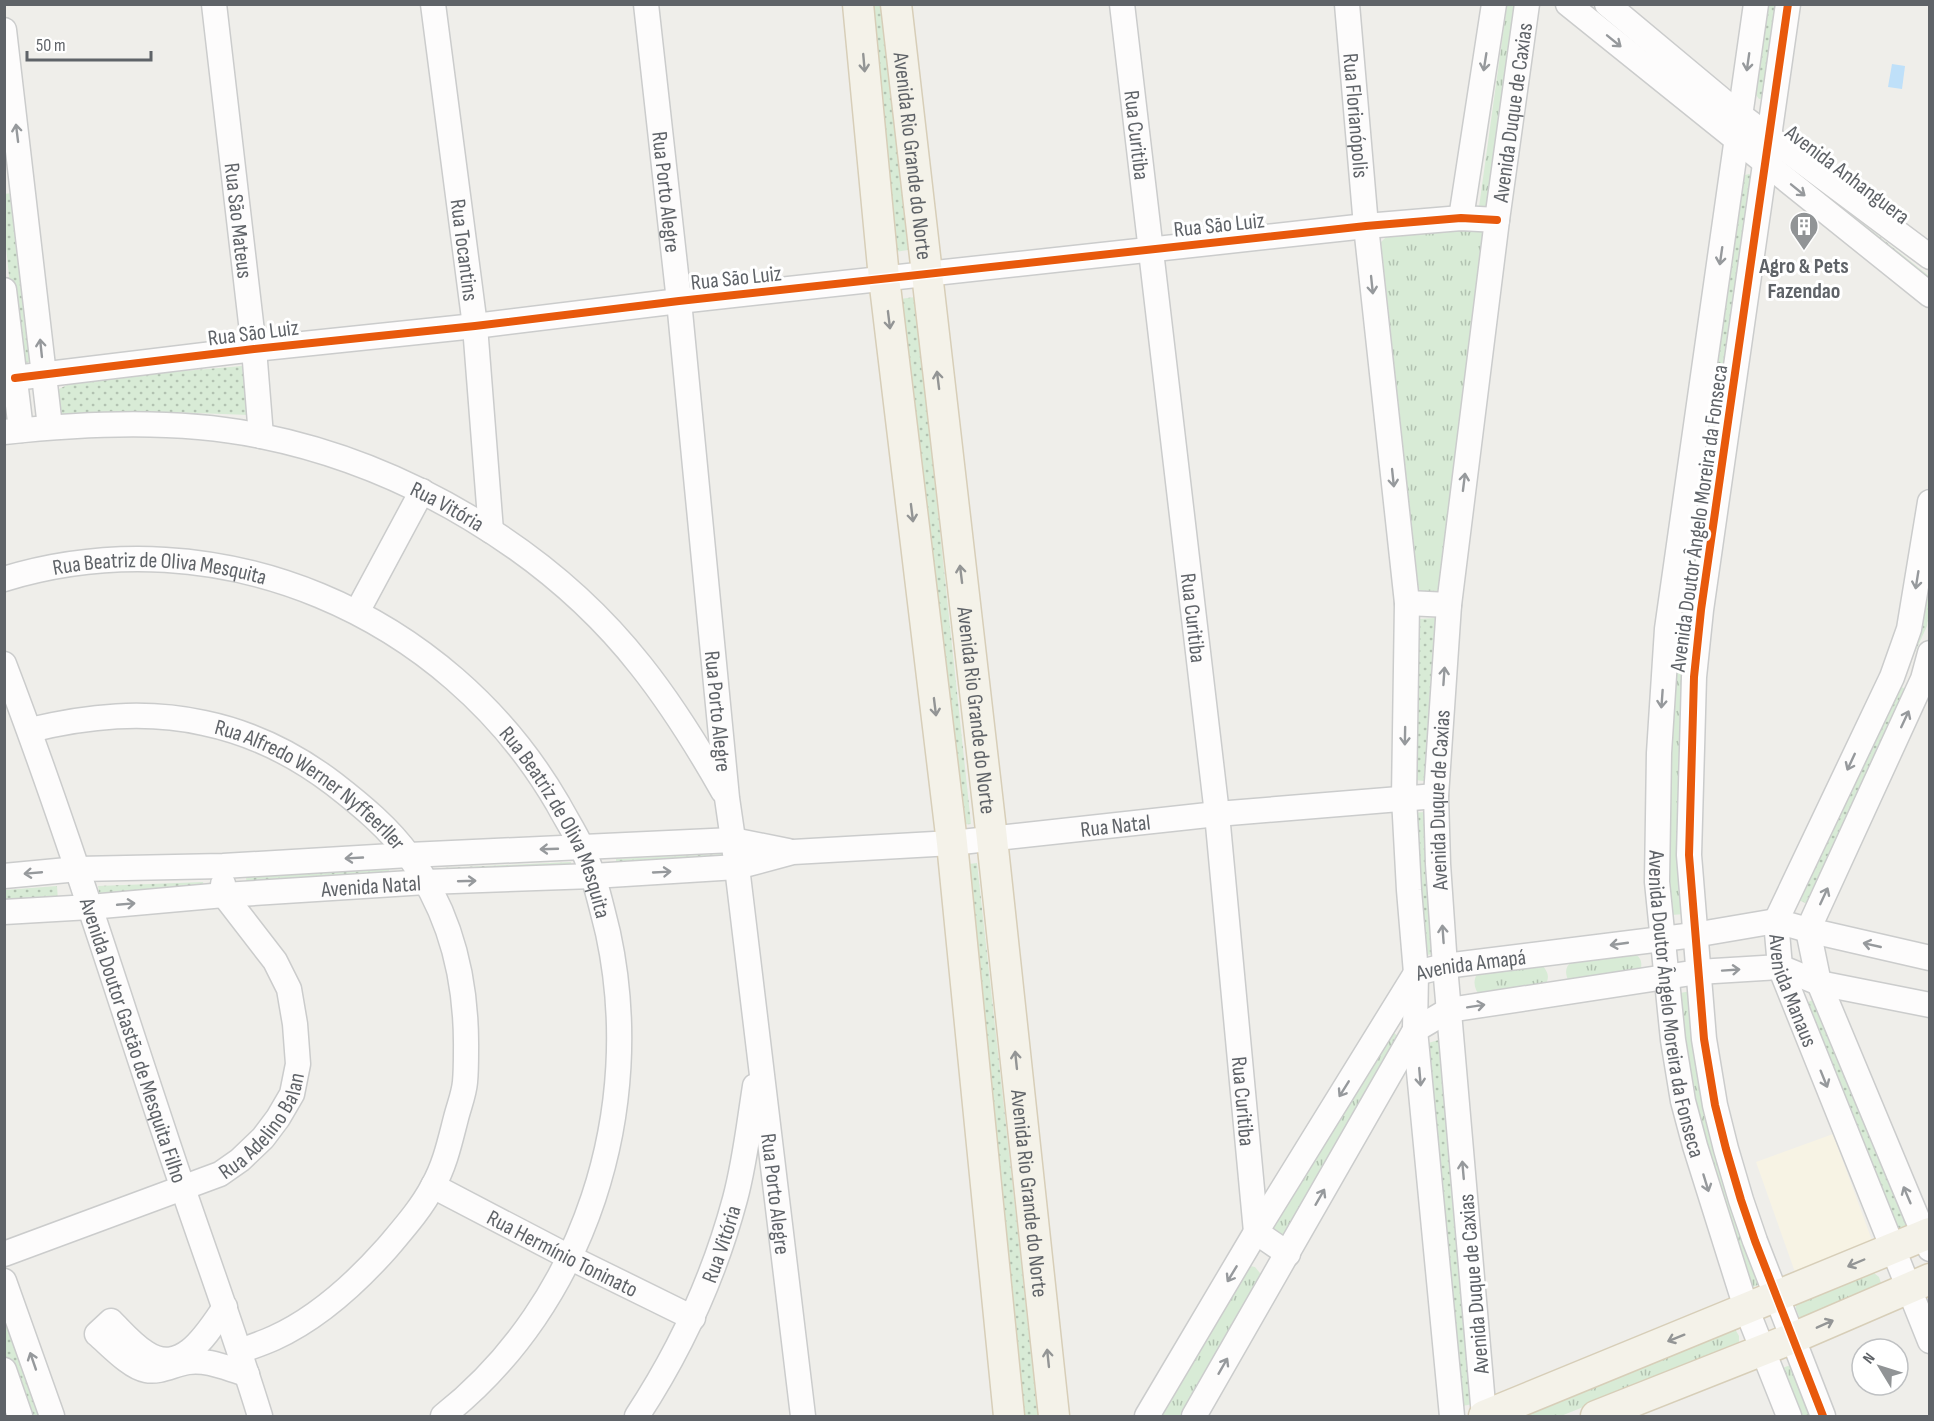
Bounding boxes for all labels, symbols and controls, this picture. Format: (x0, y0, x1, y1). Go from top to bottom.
street label: Avenida Duque de Caxias (1487, 21, 1539, 205)
scale bar (27, 24, 152, 62)
text: 50 m (36, 35, 66, 56)
one-way arrow (1605, 35, 1621, 48)
street label: Avenida Rio Grande do Norte (887, 50, 937, 261)
one-way arrow (859, 52, 870, 72)
street label: Rua Florianópolis (1336, 52, 1374, 179)
one-way arrow (1479, 52, 1490, 72)
one-way arrow (1742, 52, 1753, 72)
street label: Rua Curitiba (1117, 89, 1155, 182)
street label: Avenida Anhanguera (1779, 119, 1915, 231)
one-way arrow (11, 124, 22, 144)
street label: Rua Porto Alegre (645, 130, 686, 254)
street label: Rua São Mateus (218, 162, 258, 280)
one-way arrow (1790, 184, 1806, 197)
street label: Rua Tocantins (444, 197, 484, 303)
street label: Rua São Luiz (1172, 207, 1266, 244)
building icon: Agro & Pets Fazendao (1788, 210, 1820, 252)
one-way arrow (1715, 245, 1726, 265)
place label: Agro & Pets Fazendao (1758, 253, 1849, 305)
street label: Rua São Luiz (689, 260, 783, 297)
one-way arrow (1367, 274, 1378, 294)
one-way arrow (884, 309, 895, 329)
street label: Rua São Luiz (206, 315, 300, 352)
one-way arrow (35, 338, 46, 358)
street label: Avenida Doutor Ângelo Moreira da Fonseca (1664, 363, 1734, 674)
one-way arrow (933, 371, 944, 391)
one-way arrow (1388, 468, 1399, 488)
one-way arrow (1459, 473, 1470, 493)
street label: Rua Vitória (406, 476, 489, 538)
one-way arrow (907, 503, 918, 523)
street label: Rua Beatriz de Oliva Mesquita (51, 547, 269, 591)
one-way arrow (955, 565, 966, 585)
one-way arrow (1911, 570, 1922, 590)
street label: Rua Curitiba (1174, 572, 1211, 664)
street label: Avenida Rio Grande do Norte (950, 604, 1001, 816)
street label: Rua Porto Alegre (698, 649, 736, 773)
one-way arrow (1439, 667, 1450, 687)
one-way arrow (1656, 688, 1667, 708)
one-way arrow (930, 696, 941, 716)
street label: Avenida Duque de Caxias (1424, 709, 1457, 892)
one-way arrow (1900, 710, 1911, 728)
street label: Rua Alfredo Werner Nyffeerller (212, 714, 411, 856)
street label: Rua Beatriz de Oliva Mesquita (493, 721, 616, 921)
one-way arrow (1399, 725, 1411, 745)
one-way arrow (1845, 753, 1857, 771)
street label: Rua Natal (1079, 809, 1152, 844)
one-way arrow (539, 843, 559, 855)
street label: Avenida Doutor Ângelo Moreira da Fonseca (1642, 849, 1710, 1161)
one-way arrow (344, 853, 364, 864)
one-way arrow (651, 866, 671, 877)
one-way arrow (24, 868, 44, 879)
street label: Avenida Natal (319, 870, 422, 904)
one-way arrow (456, 875, 476, 886)
one-way arrow (1819, 888, 1830, 906)
street label: Avenida Doutor Gastão de Mesquita Filho (72, 894, 192, 1187)
one-way arrow (115, 898, 135, 909)
one-way arrow (1437, 924, 1448, 944)
street label: Avenida Manaus (1762, 932, 1823, 1051)
one-way arrow (1610, 938, 1630, 949)
one-way arrow (1863, 938, 1882, 950)
street label: Avenida Amapá (1412, 944, 1528, 988)
one-way arrow (1721, 964, 1741, 975)
one-way arrow (1465, 1000, 1485, 1011)
one-way arrow (1010, 1051, 1021, 1070)
street label: Rua Curitiba (1225, 1055, 1260, 1147)
one-way arrow (1415, 1067, 1426, 1086)
one-way arrow (1820, 1069, 1831, 1088)
street label: Rua Adelino Balan (214, 1071, 311, 1186)
one-way arrow (1338, 1080, 1350, 1097)
street label: Avenida Rio Grande do Norte (1004, 1087, 1053, 1299)
street label: Rua Porto Alegre (754, 1132, 795, 1256)
one-way arrow (1457, 1160, 1468, 1180)
one-way arrow (1701, 1173, 1712, 1192)
one-way arrow (1901, 1186, 1912, 1205)
one-way arrow (1315, 1189, 1327, 1206)
street label: Avenida Duque de Caxias (1453, 1193, 1496, 1376)
street label: Rua Vitória (696, 1203, 748, 1287)
street label: Rua Hermínio Toninato (482, 1205, 642, 1304)
one-way arrow (1847, 1258, 1865, 1269)
one-way arrow (1226, 1265, 1238, 1282)
one-way arrow (1815, 1318, 1834, 1329)
one-way arrow (1667, 1333, 1685, 1344)
north arrow (1850, 1337, 1910, 1397)
one-way arrow (1042, 1349, 1053, 1369)
text: N (1859, 1349, 1879, 1368)
one-way arrow (26, 1352, 37, 1371)
one-way arrow (1217, 1358, 1229, 1375)

